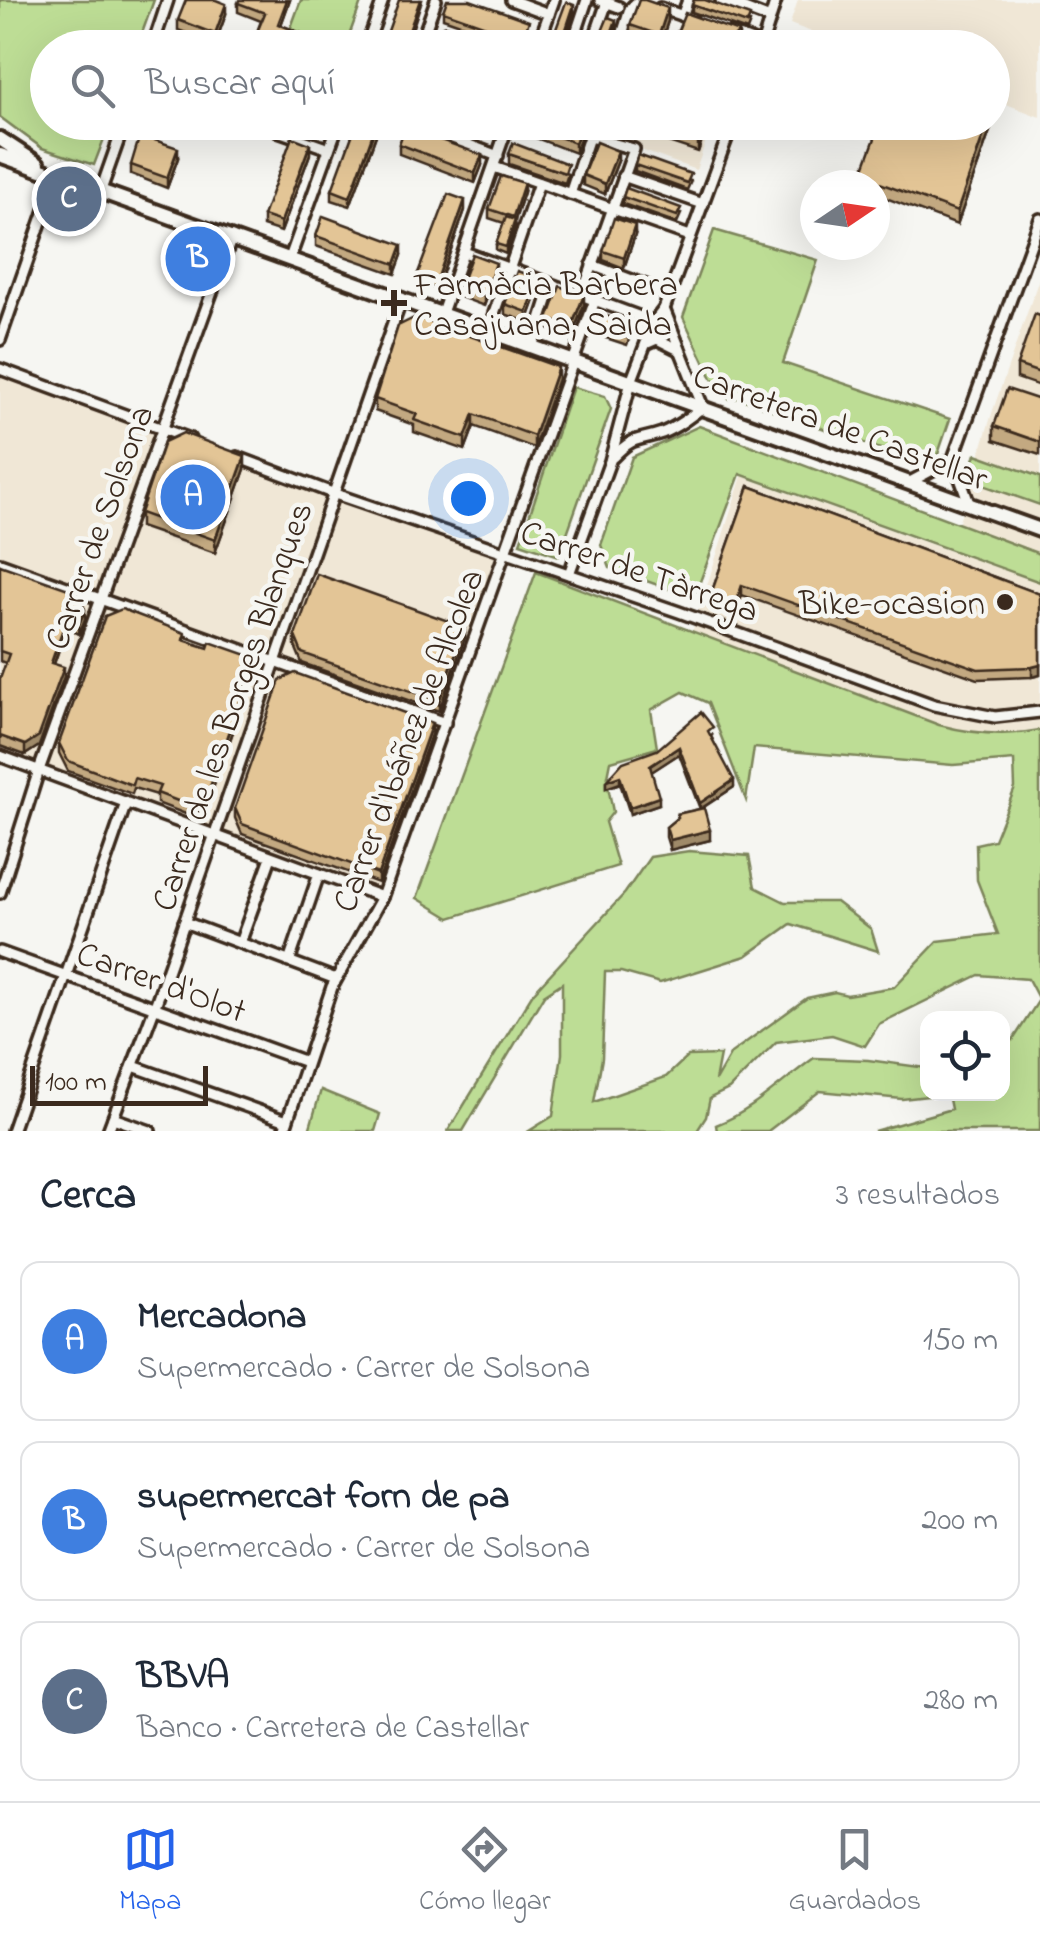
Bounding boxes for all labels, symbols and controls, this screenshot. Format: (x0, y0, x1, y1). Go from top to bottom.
search box (30, 30, 1010, 140)
text: Buscar aquí (145, 57, 335, 113)
icon: search (65, 58, 120, 113)
pin: C (36, 162, 102, 236)
north arrow (800, 170, 890, 260)
pin: B (166, 222, 230, 296)
place label: Farmàcia Barbera Casajuana, Saida (413, 261, 678, 352)
marker: Farmàcia Barbera Casajuana, Saida (383, 292, 405, 314)
street label: Carretera de Castellar (685, 352, 995, 506)
street label: Carrer de Solsona (33, 399, 169, 658)
pin: A (160, 460, 226, 534)
your location (443, 473, 494, 524)
street label: Carrer de les Borges Blanques (140, 496, 328, 918)
street label: Carrer de Tàrrega (513, 509, 765, 638)
street label: Carrer d'Ibáñez de Alcolea (321, 562, 499, 920)
place label: Bike-ocasion (798, 580, 985, 631)
marker: Bike-ocasion (994, 591, 1016, 613)
street label: Carrer d'Olot (69, 930, 253, 1039)
map controls (920, 1011, 1010, 1101)
button: locate (920, 1011, 1010, 1101)
scale bar (30, 1061, 208, 1106)
text: 100 m (45, 1063, 107, 1104)
text: Cerca (40, 1166, 136, 1227)
text: 3 resultados (836, 1173, 1000, 1220)
text: Mercadona (137, 1290, 307, 1346)
text: A (65, 1318, 84, 1365)
text: 150 m (923, 1318, 998, 1365)
text: Supermercado · Carrer de Solsona (137, 1346, 590, 1393)
text: supermercat forn de pa (137, 1470, 510, 1526)
text: B (64, 1498, 85, 1545)
text: 200 m (922, 1498, 998, 1545)
text: Supermercado · Carrer de Solsona (137, 1526, 590, 1573)
text: BBVA (137, 1650, 229, 1706)
text: C (66, 1678, 83, 1725)
text: 280 m (923, 1678, 998, 1725)
text: Banco · Carretera de Castellar (137, 1706, 529, 1753)
tab: Mapa (119, 1822, 181, 1923)
tab: Cómo llegar (419, 1822, 551, 1923)
tab: Guardados (788, 1822, 921, 1923)

